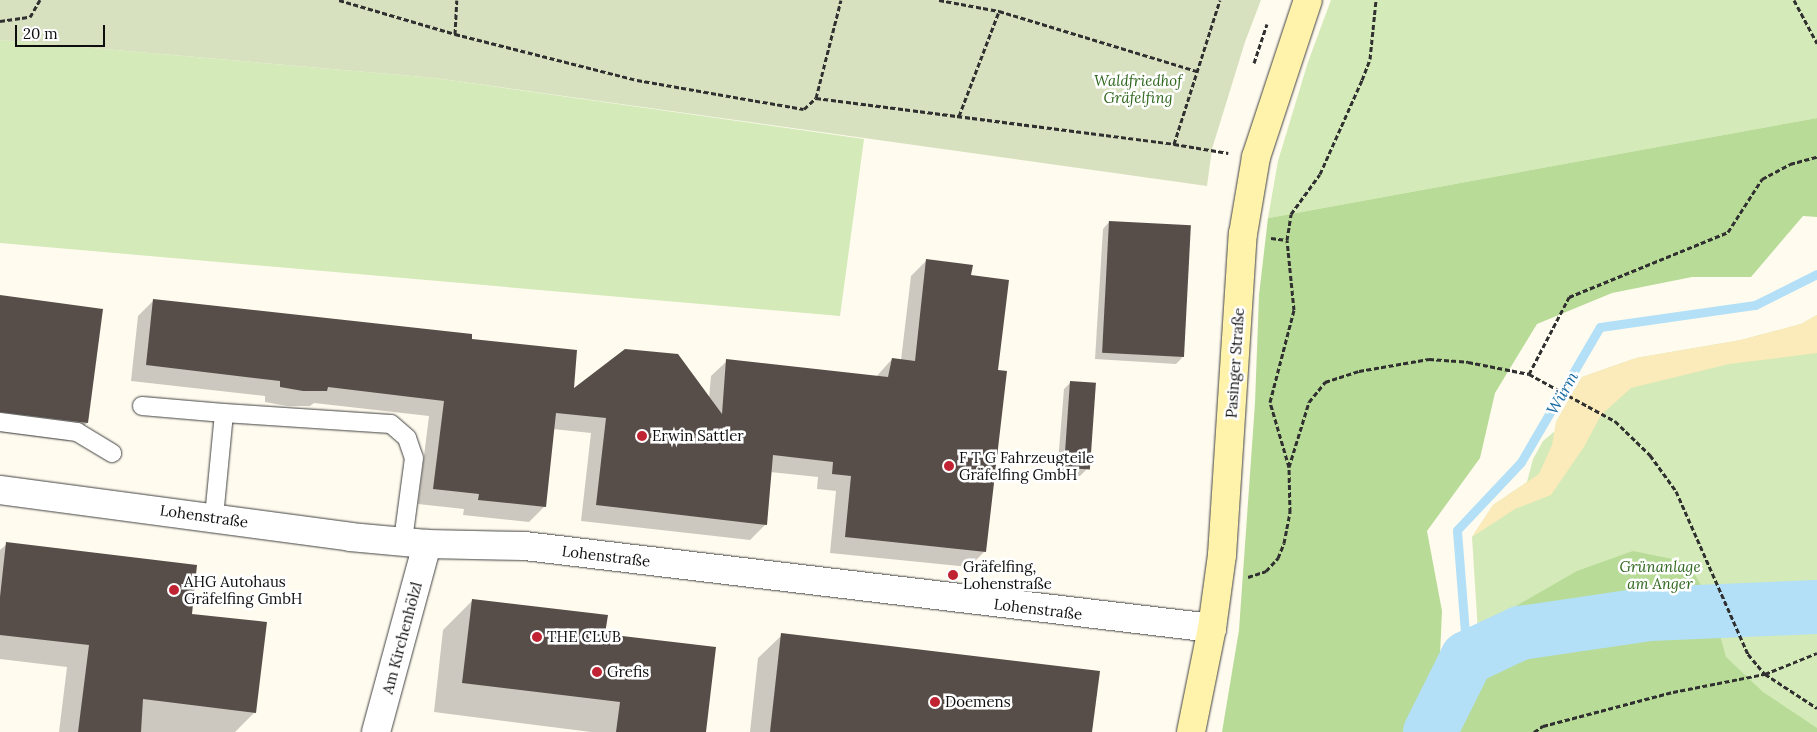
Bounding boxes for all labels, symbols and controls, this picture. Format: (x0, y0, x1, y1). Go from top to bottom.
scale bar (18, 15, 108, 47)
text: 20 m (23, 24, 58, 43)
park label: Waldfriedhof Gräfelfing (1094, 71, 1182, 106)
street label: Pasinger Straße (1222, 307, 1248, 419)
water label: Würm (1542, 368, 1582, 418)
place label: Erwin Sattler (652, 427, 744, 445)
marker: Erwin Sattler (636, 430, 648, 442)
place label: F T G Fahrzeugteile Gräfelfing GmbH (959, 448, 1094, 483)
marker: F T G Fahrzeugteile Gräfelfing GmbH (943, 460, 955, 472)
street label: Lohenstraße (159, 501, 249, 531)
street label: Lohenstraße (561, 542, 651, 570)
place label: Gräfelfing, Lohenstraße (963, 557, 1052, 592)
park label: Grünanlage am Anger (1619, 557, 1701, 592)
marker: Gräfelfing, Lohenstraße (947, 569, 959, 581)
place label: AHG Autohaus Gräfelfing GmbH (184, 572, 302, 607)
street label: Am Kirchenhölzl (378, 580, 426, 696)
marker: AHG Autohaus Gräfelfing GmbH (168, 584, 180, 596)
street label: Lohenstraße (993, 595, 1083, 623)
place label: THE CLUB (547, 628, 621, 646)
marker: THE CLUB (531, 631, 543, 643)
place label: Grefis (607, 663, 649, 681)
marker: Grefis (591, 666, 603, 678)
place label: Doemens (945, 693, 1011, 711)
marker: Doemens (929, 696, 941, 708)

